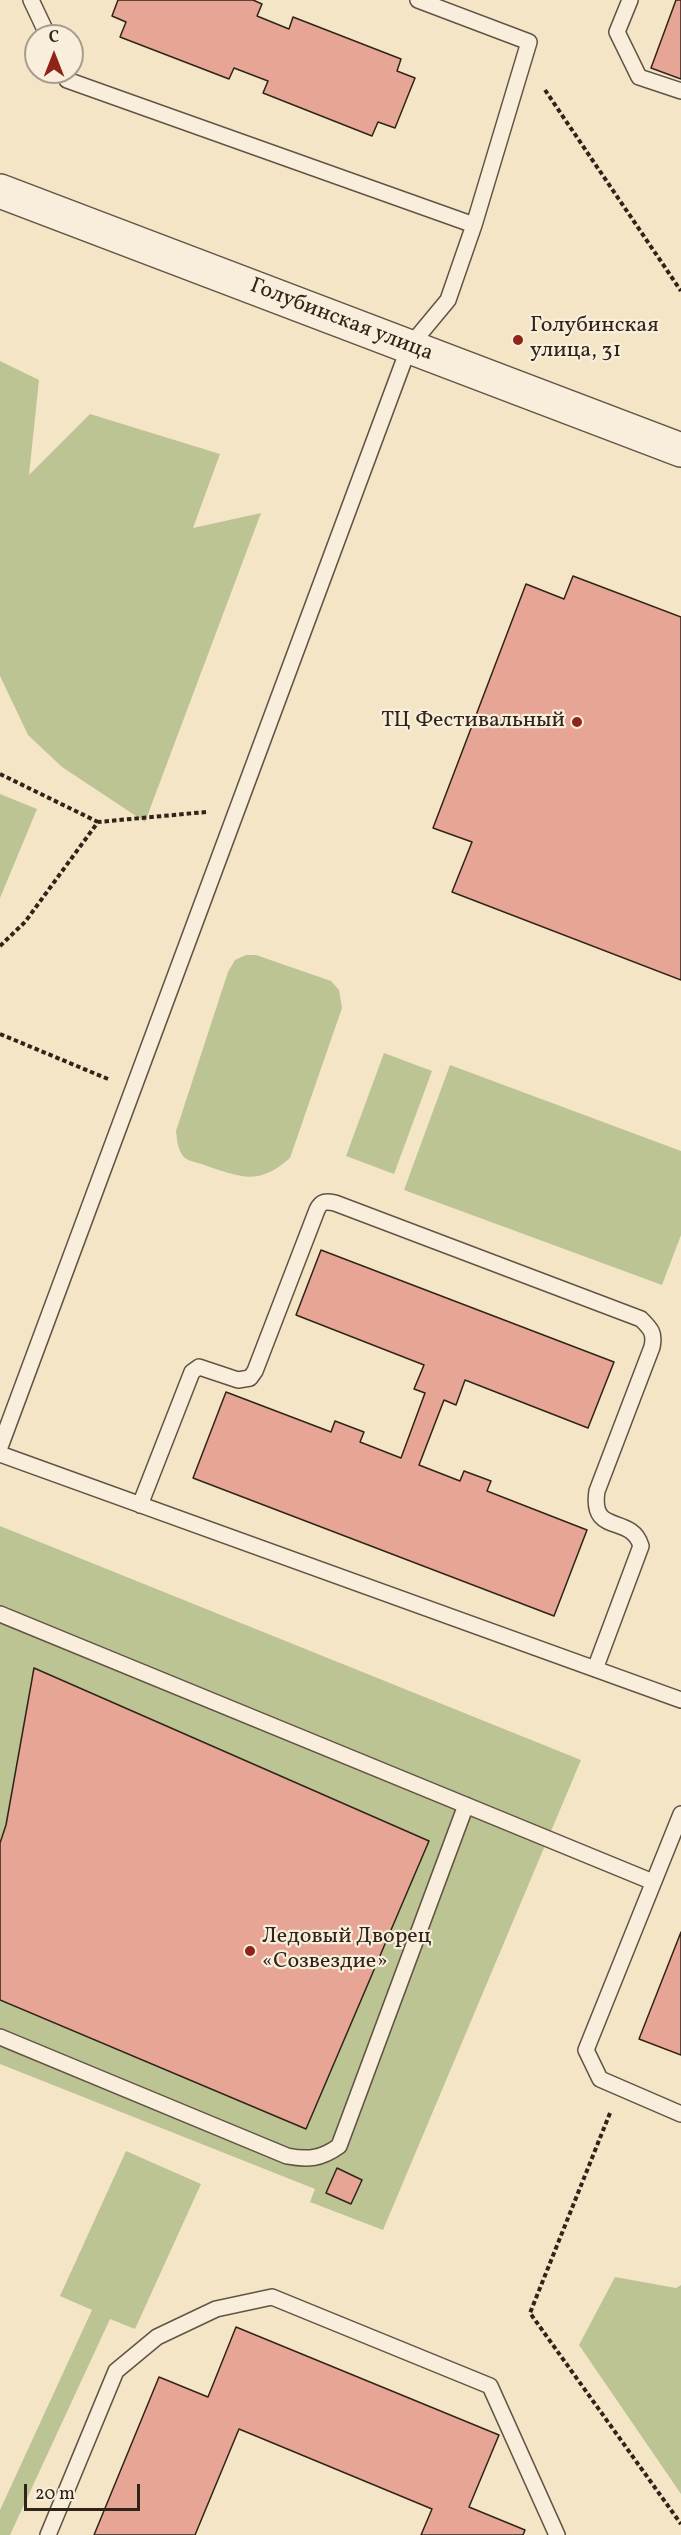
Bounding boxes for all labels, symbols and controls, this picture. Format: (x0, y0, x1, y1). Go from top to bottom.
north arrow (24, 24, 84, 84)
text: С (49, 27, 59, 49)
street label: Голубинская улица (246, 274, 436, 368)
place label: Голубинская улица, 31 (530, 314, 659, 366)
marker: Голубинская улица, 31 (511, 333, 525, 347)
place label: ТЦ Фестивальный (381, 709, 565, 735)
marker: ТЦ Фестивальный (570, 715, 584, 729)
place label: Ледовый Дворец «Созвездие» (262, 1925, 431, 1976)
marker: Ледовый Дворец «Созвездие» (243, 1944, 257, 1958)
scale bar (27, 2472, 142, 2510)
text: 20 m (35, 2482, 75, 2507)

